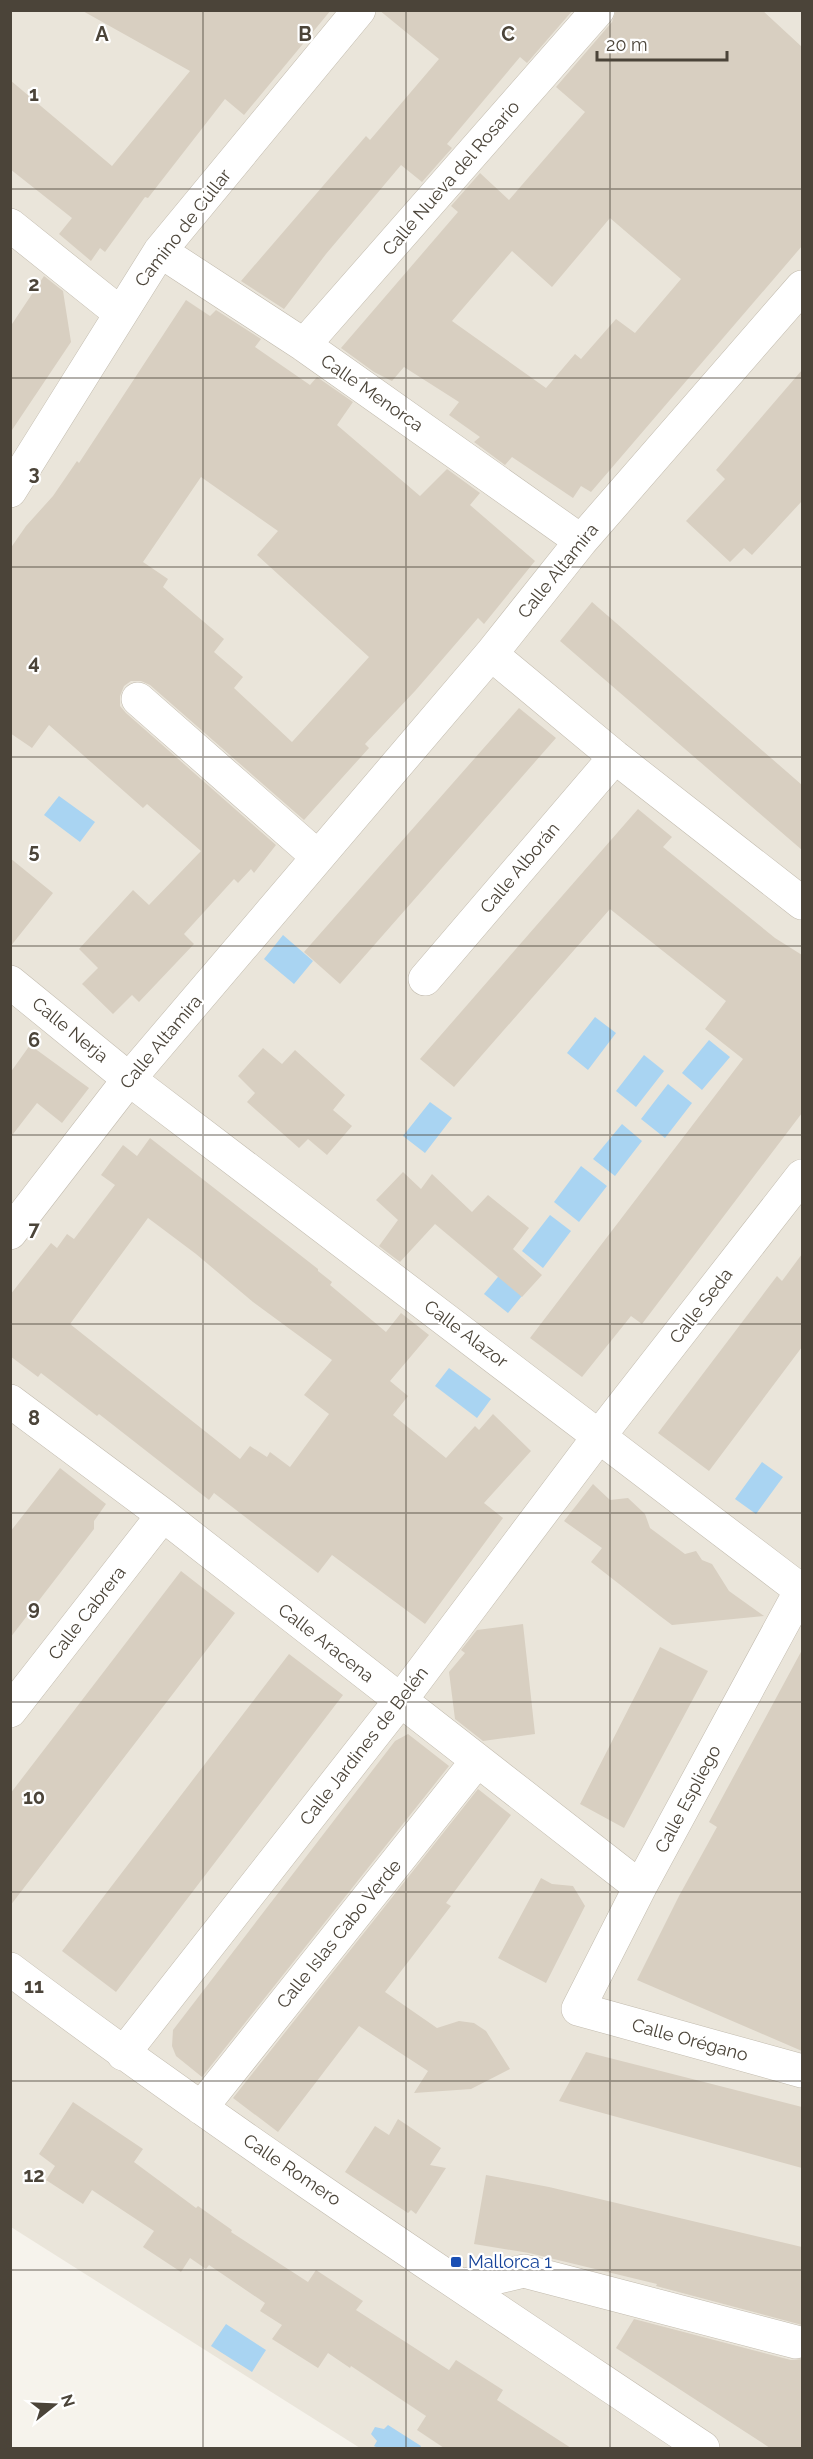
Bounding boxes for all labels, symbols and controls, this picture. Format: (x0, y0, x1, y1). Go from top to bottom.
text: A (95, 22, 109, 46)
text: B (298, 22, 312, 46)
text: C (501, 22, 515, 46)
scale bar (597, 24, 728, 62)
text: 20 m (606, 34, 648, 55)
text: 1 (29, 82, 39, 106)
street label: Calle Nueva del Rosario (378, 96, 524, 259)
street label: Camino de Cúllar (130, 164, 236, 291)
text: 2 (28, 272, 40, 296)
street label: Calle Menorca (317, 350, 428, 436)
text: 3 (28, 461, 40, 485)
street label: Calle Altamira (513, 519, 602, 622)
text: 4 (28, 650, 40, 674)
street label: Calle Alborán (476, 818, 564, 917)
text: 5 (28, 839, 40, 863)
street label: Calle Altamira (115, 990, 206, 1093)
street label: Calle Nerja (28, 993, 113, 1067)
text: 6 (28, 1028, 40, 1052)
text: 7 (28, 1217, 40, 1241)
street label: Calle Seda (665, 1264, 736, 1347)
street label: Calle Alazor (420, 1295, 513, 1372)
text: 8 (28, 1406, 40, 1430)
street label: Calle Cabrera (44, 1562, 130, 1664)
text: 9 (28, 1596, 40, 1620)
street label: Calle Aracena (274, 1599, 378, 1686)
street label: Calle Jardines de Belén (295, 1662, 432, 1829)
street label: Calle Espliego (650, 1741, 725, 1856)
text: 10 (23, 1785, 45, 1809)
street label: Calle Islas Cabo Verde (272, 1855, 405, 2012)
text: 11 (24, 1974, 44, 1998)
street label: Calle Orégano (630, 2014, 751, 2065)
street label: Calle Romero (240, 2129, 345, 2210)
text: 12 (23, 2163, 45, 2187)
place label: Mallorca 1 (468, 2251, 552, 2272)
marker: Mallorca 1 (449, 2255, 463, 2269)
north arrow (24, 2375, 84, 2435)
text: N (57, 2392, 79, 2409)

